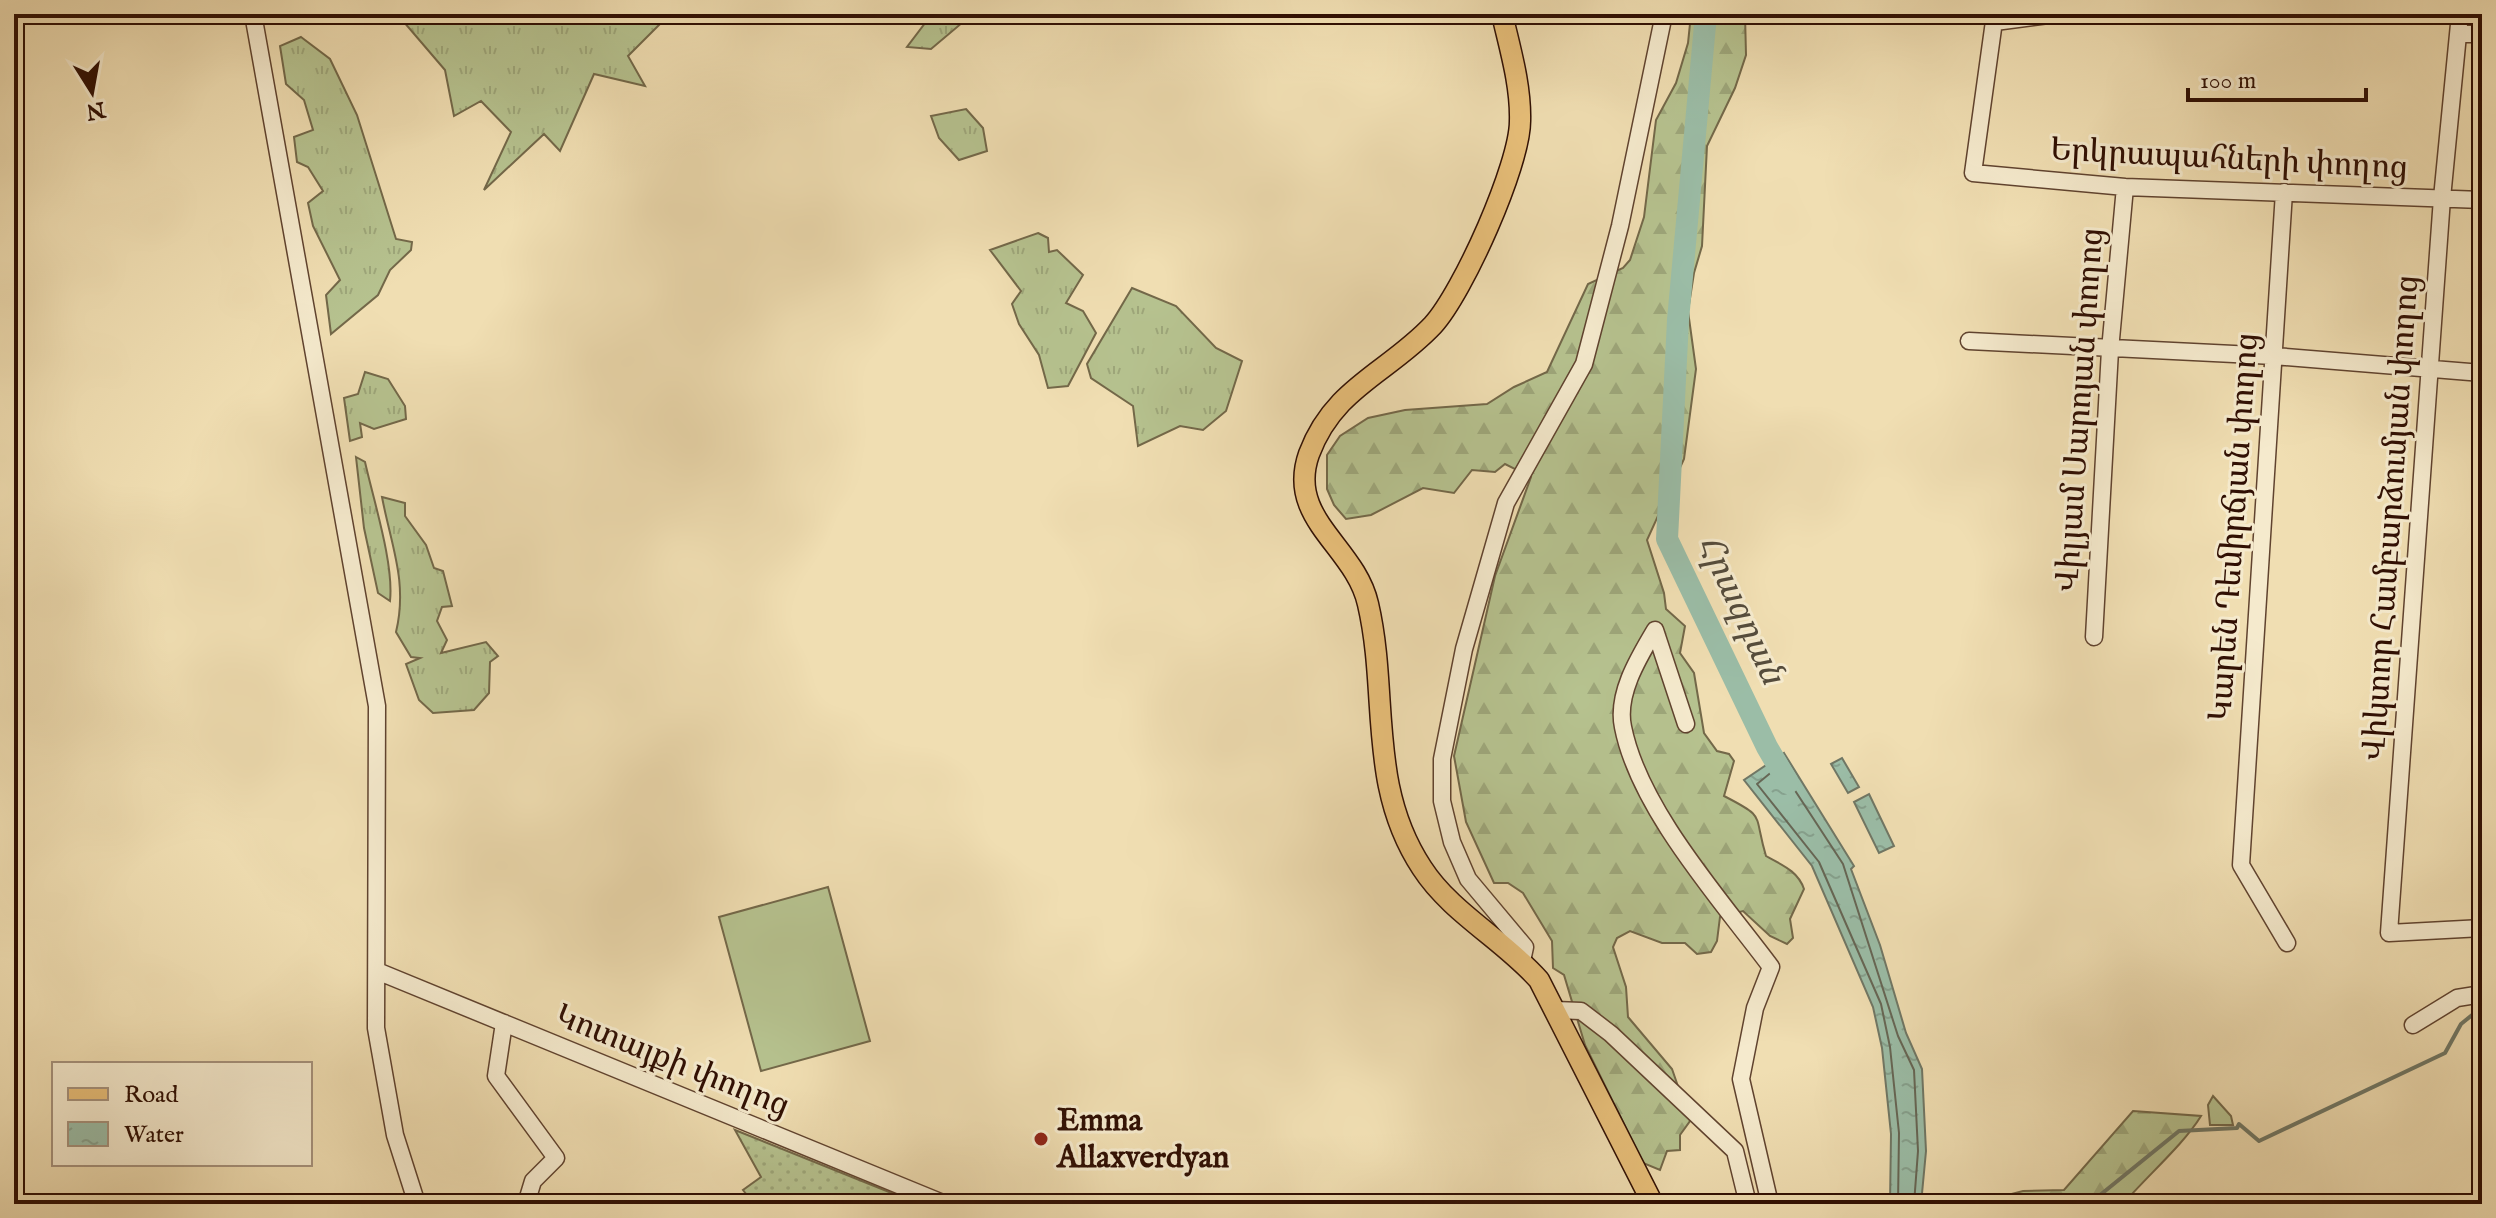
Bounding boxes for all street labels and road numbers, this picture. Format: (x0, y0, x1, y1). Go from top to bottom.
street label: Երկրապահների փողոց (2049, 130, 2409, 190)
street label: Վիլյամ Սարոյան փողոց (2048, 226, 2114, 594)
street label: Վիկտոր Համբարձումյան փողոց (2355, 274, 2429, 762)
street label: Կարեն Դեմիրճյան փողոց (2201, 332, 2269, 722)
street label: Կոտայքի փողոց (549, 996, 795, 1128)

